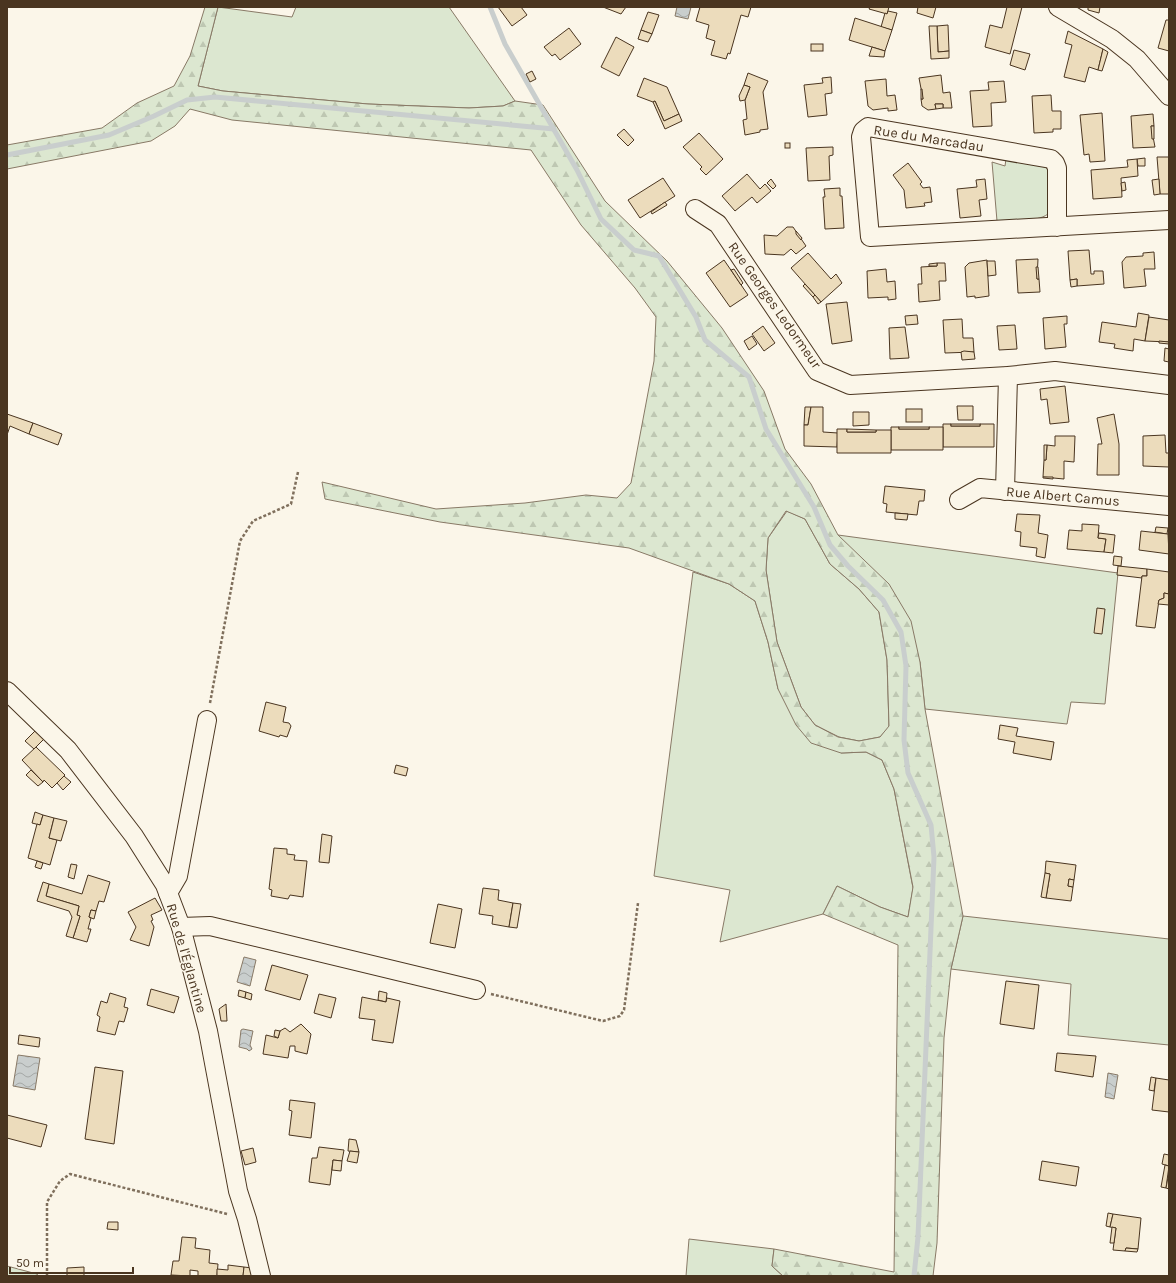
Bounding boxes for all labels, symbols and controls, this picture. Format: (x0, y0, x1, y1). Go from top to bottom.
street label: Rue du Marcadau (872, 121, 985, 156)
street label: Rue Georges Ledormeur (724, 239, 825, 373)
street label: Rue Albert Camus (1005, 483, 1120, 510)
street label: Rue de l'Églantine (163, 901, 211, 1015)
scale bar (10, 1249, 133, 1275)
text: 50 m (16, 1256, 44, 1270)

